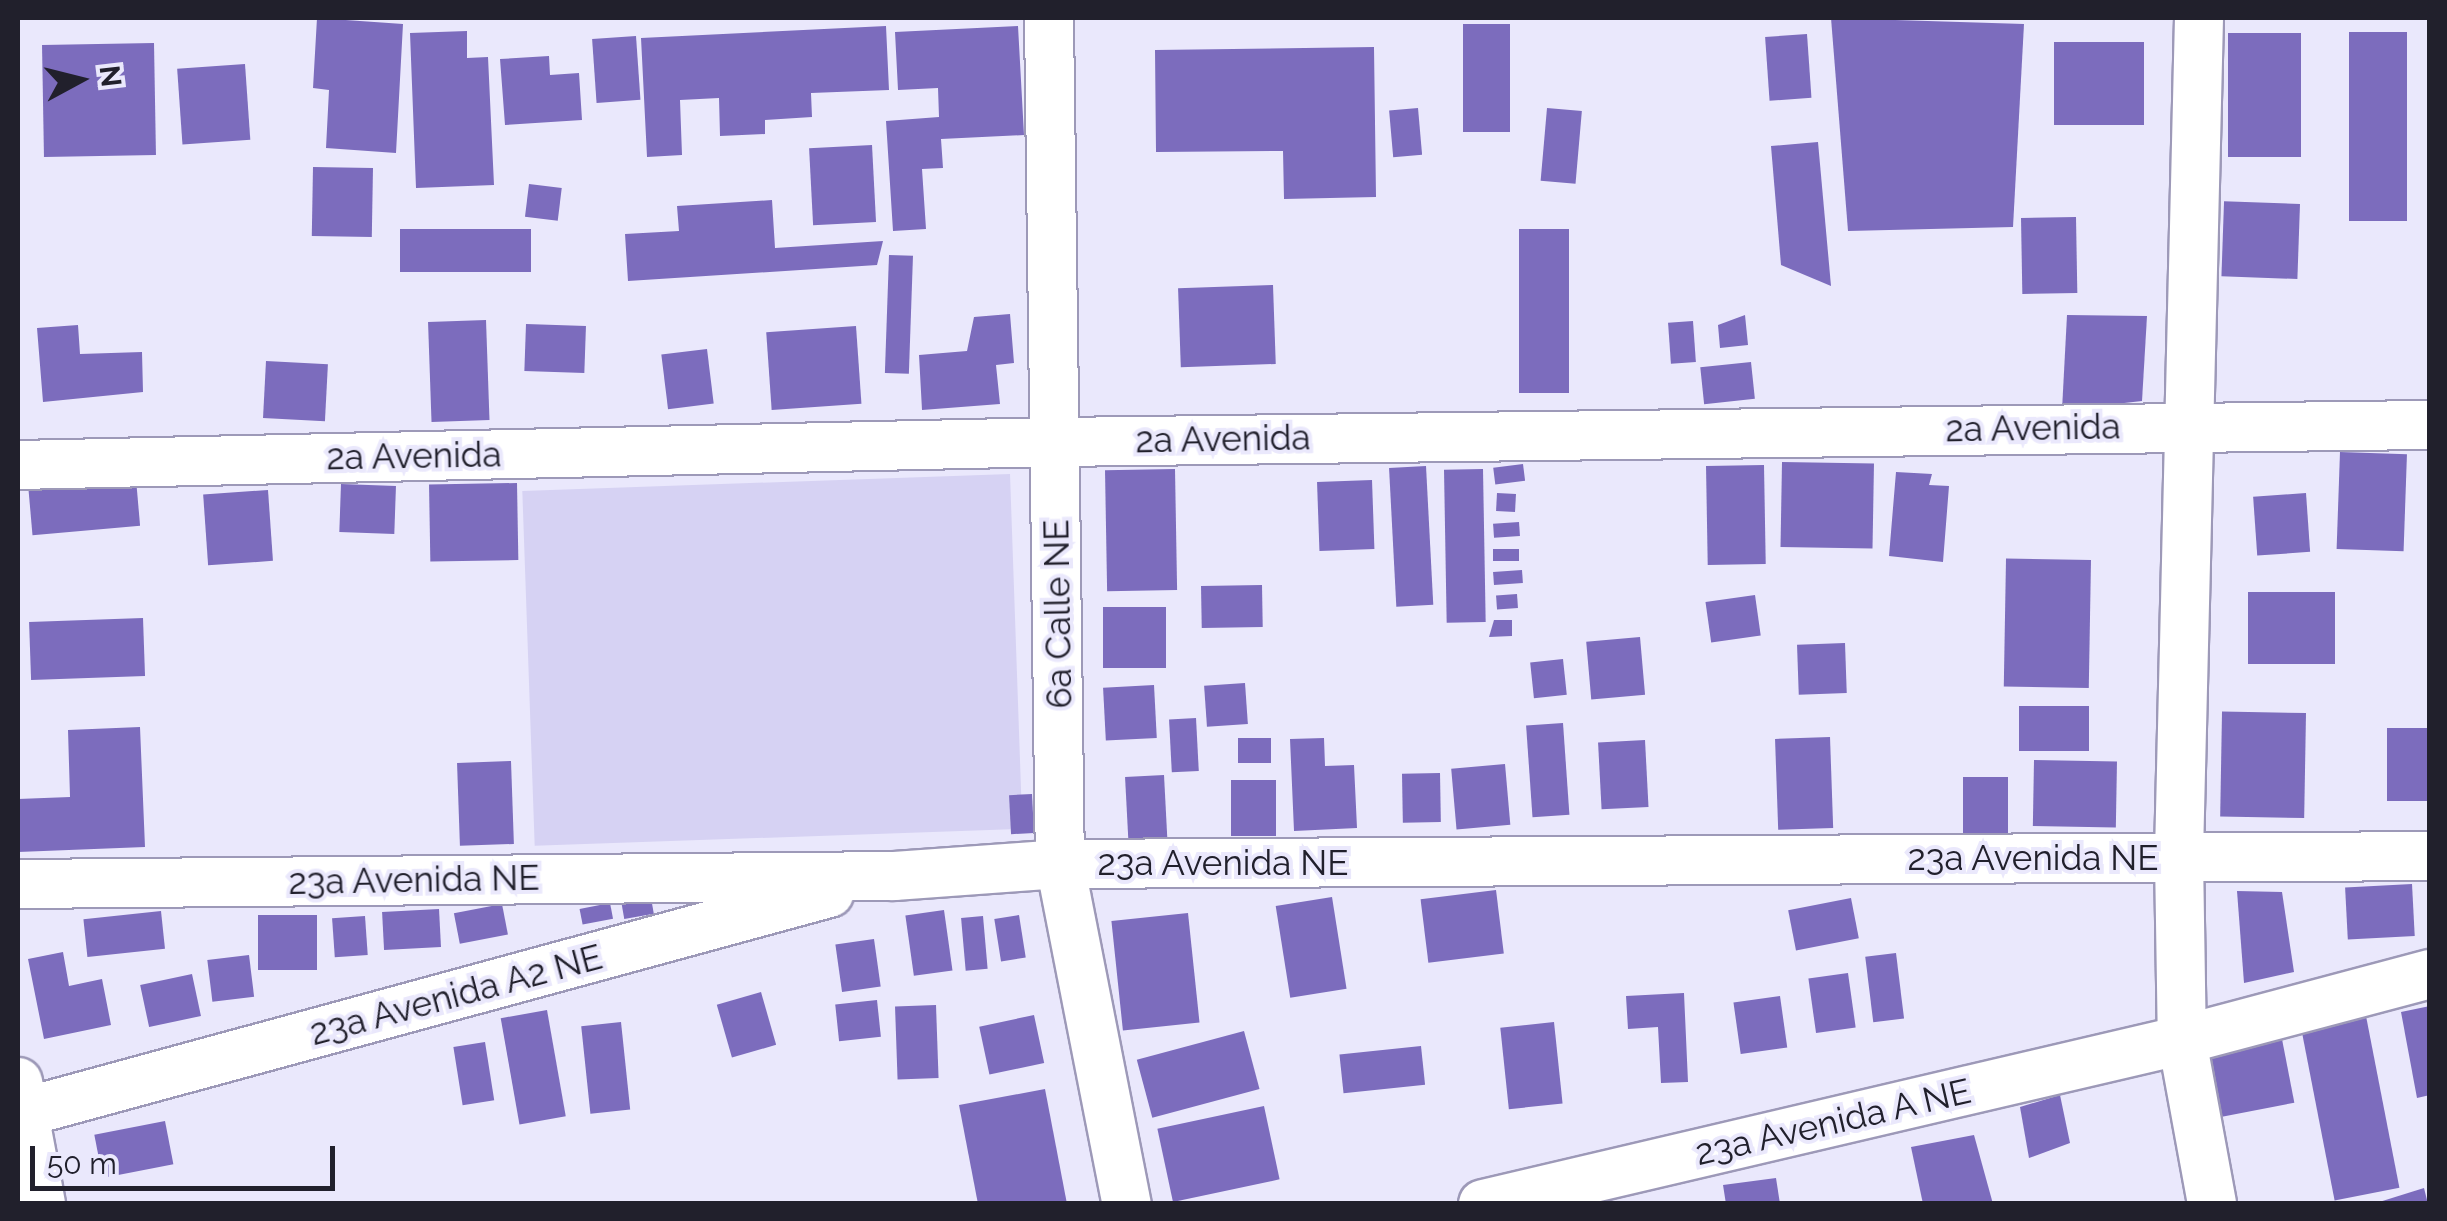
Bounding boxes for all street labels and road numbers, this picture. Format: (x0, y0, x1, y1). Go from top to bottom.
street label: 2a Avenida (1945, 405, 2121, 451)
street label: 2a Avenida (1135, 416, 1311, 462)
street label: 2a Avenida (326, 433, 502, 479)
street label: 6a Calle NE (1035, 519, 1081, 709)
street label: 23a Avenida NE (1907, 837, 2159, 879)
street label: 23a Avenida NE (1097, 842, 1349, 884)
street label: 23a Avenida NE (288, 857, 540, 903)
street label: 23a Avenida A2 NE (304, 936, 608, 1054)
street label: 23a Avenida A NE (1690, 1070, 1976, 1174)

